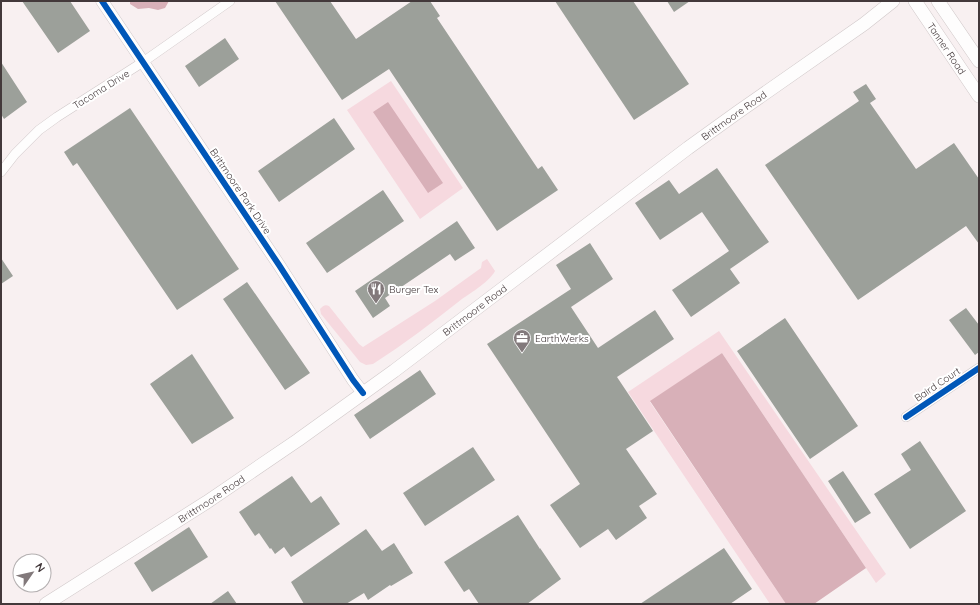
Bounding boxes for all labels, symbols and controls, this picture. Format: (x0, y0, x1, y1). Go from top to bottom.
street label: Tanner Road (924, 20, 969, 77)
street label: Tacoma Drive (71, 67, 132, 112)
street label: Brittmoore Road (699, 88, 769, 144)
street label: Brittmoore Park Drive (207, 146, 274, 237)
restaurant icon: Burger Tex (366, 279, 386, 304)
street label: Brittmoore Road (440, 282, 510, 339)
place label: Burger Tex (389, 283, 439, 296)
office icon: EarthWerks (512, 328, 532, 353)
place label: EarthWerks (535, 332, 589, 345)
street label: Baird Court (912, 364, 963, 405)
street label: Brittmoore Road (176, 472, 247, 526)
north arrow (12, 553, 52, 593)
text: N (32, 560, 48, 575)

